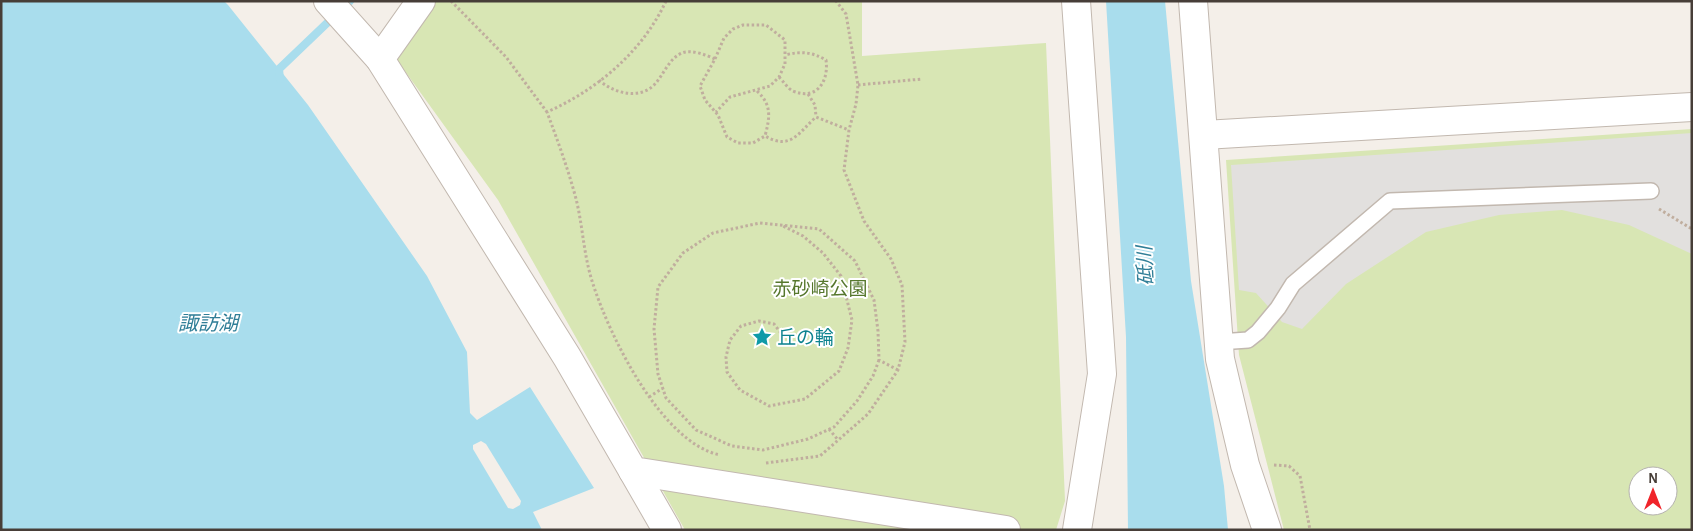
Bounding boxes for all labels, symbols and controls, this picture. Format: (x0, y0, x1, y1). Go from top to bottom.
water label: 砥川 (1134, 243, 1157, 286)
park label: 赤砂崎公園 (772, 279, 868, 299)
water label: 諏訪湖 (178, 313, 241, 334)
place icon: 丘の輪 (751, 326, 773, 348)
place label: 丘の輪 (777, 327, 834, 348)
north arrow (1628, 466, 1678, 516)
text: N (1648, 472, 1658, 486)

